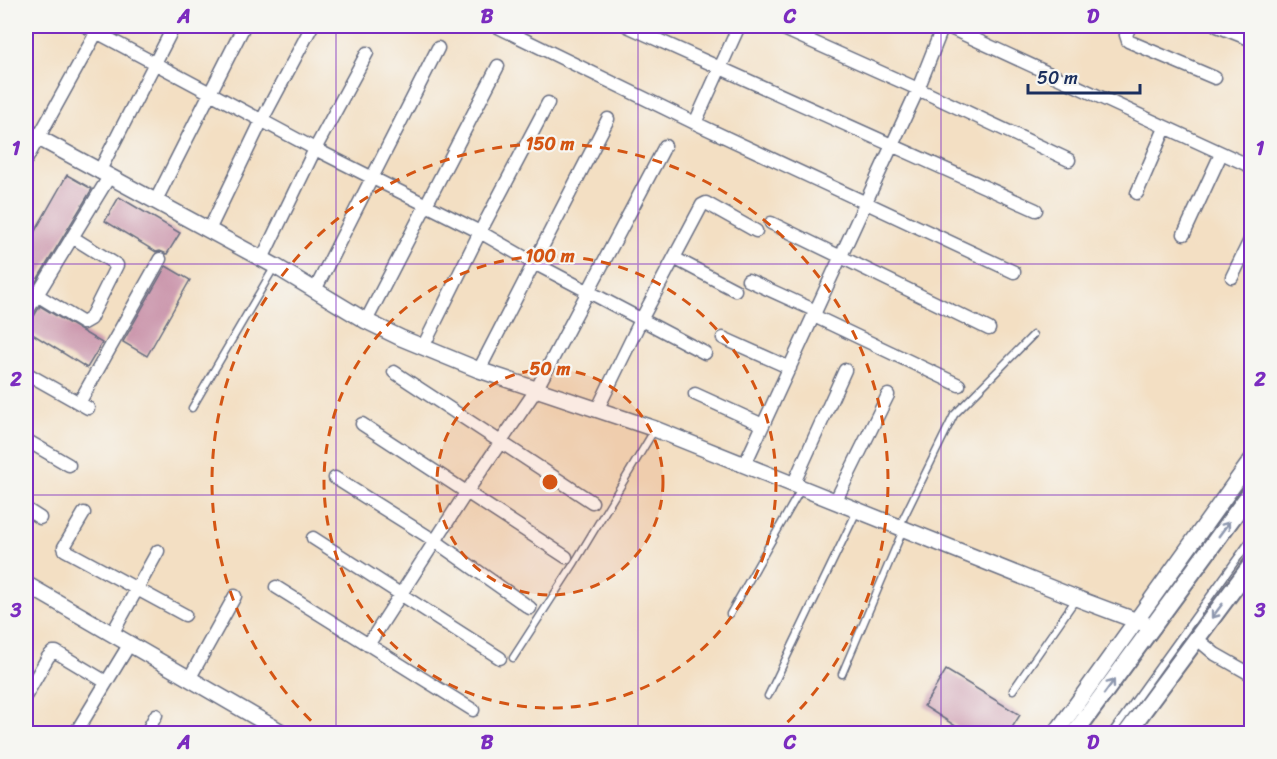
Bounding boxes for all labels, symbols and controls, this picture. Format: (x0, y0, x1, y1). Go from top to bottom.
text: A (176, 0, 191, 34)
text: B (481, 0, 494, 34)
text: C (783, 0, 797, 34)
text: D (1087, 0, 1100, 34)
scale bar (1028, 57, 1140, 95)
text: 50 m (1037, 62, 1078, 94)
text: 150 m (526, 128, 574, 160)
text: 1 (12, 131, 21, 166)
text: 1 (1256, 131, 1265, 166)
text: 100 m (526, 240, 575, 272)
text: 50 m (530, 353, 571, 385)
text: 2 (9, 362, 22, 397)
text: 2 (1253, 362, 1266, 397)
centre of rings (540, 472, 560, 492)
one-way arrow (1218, 522, 1230, 538)
text: 3 (10, 593, 22, 628)
text: 3 (1254, 593, 1266, 628)
one-way arrow (1210, 603, 1223, 619)
one-way arrow (1103, 680, 1116, 696)
text: A (176, 725, 191, 759)
text: B (481, 725, 494, 759)
text: C (783, 725, 797, 759)
text: D (1087, 725, 1100, 759)

